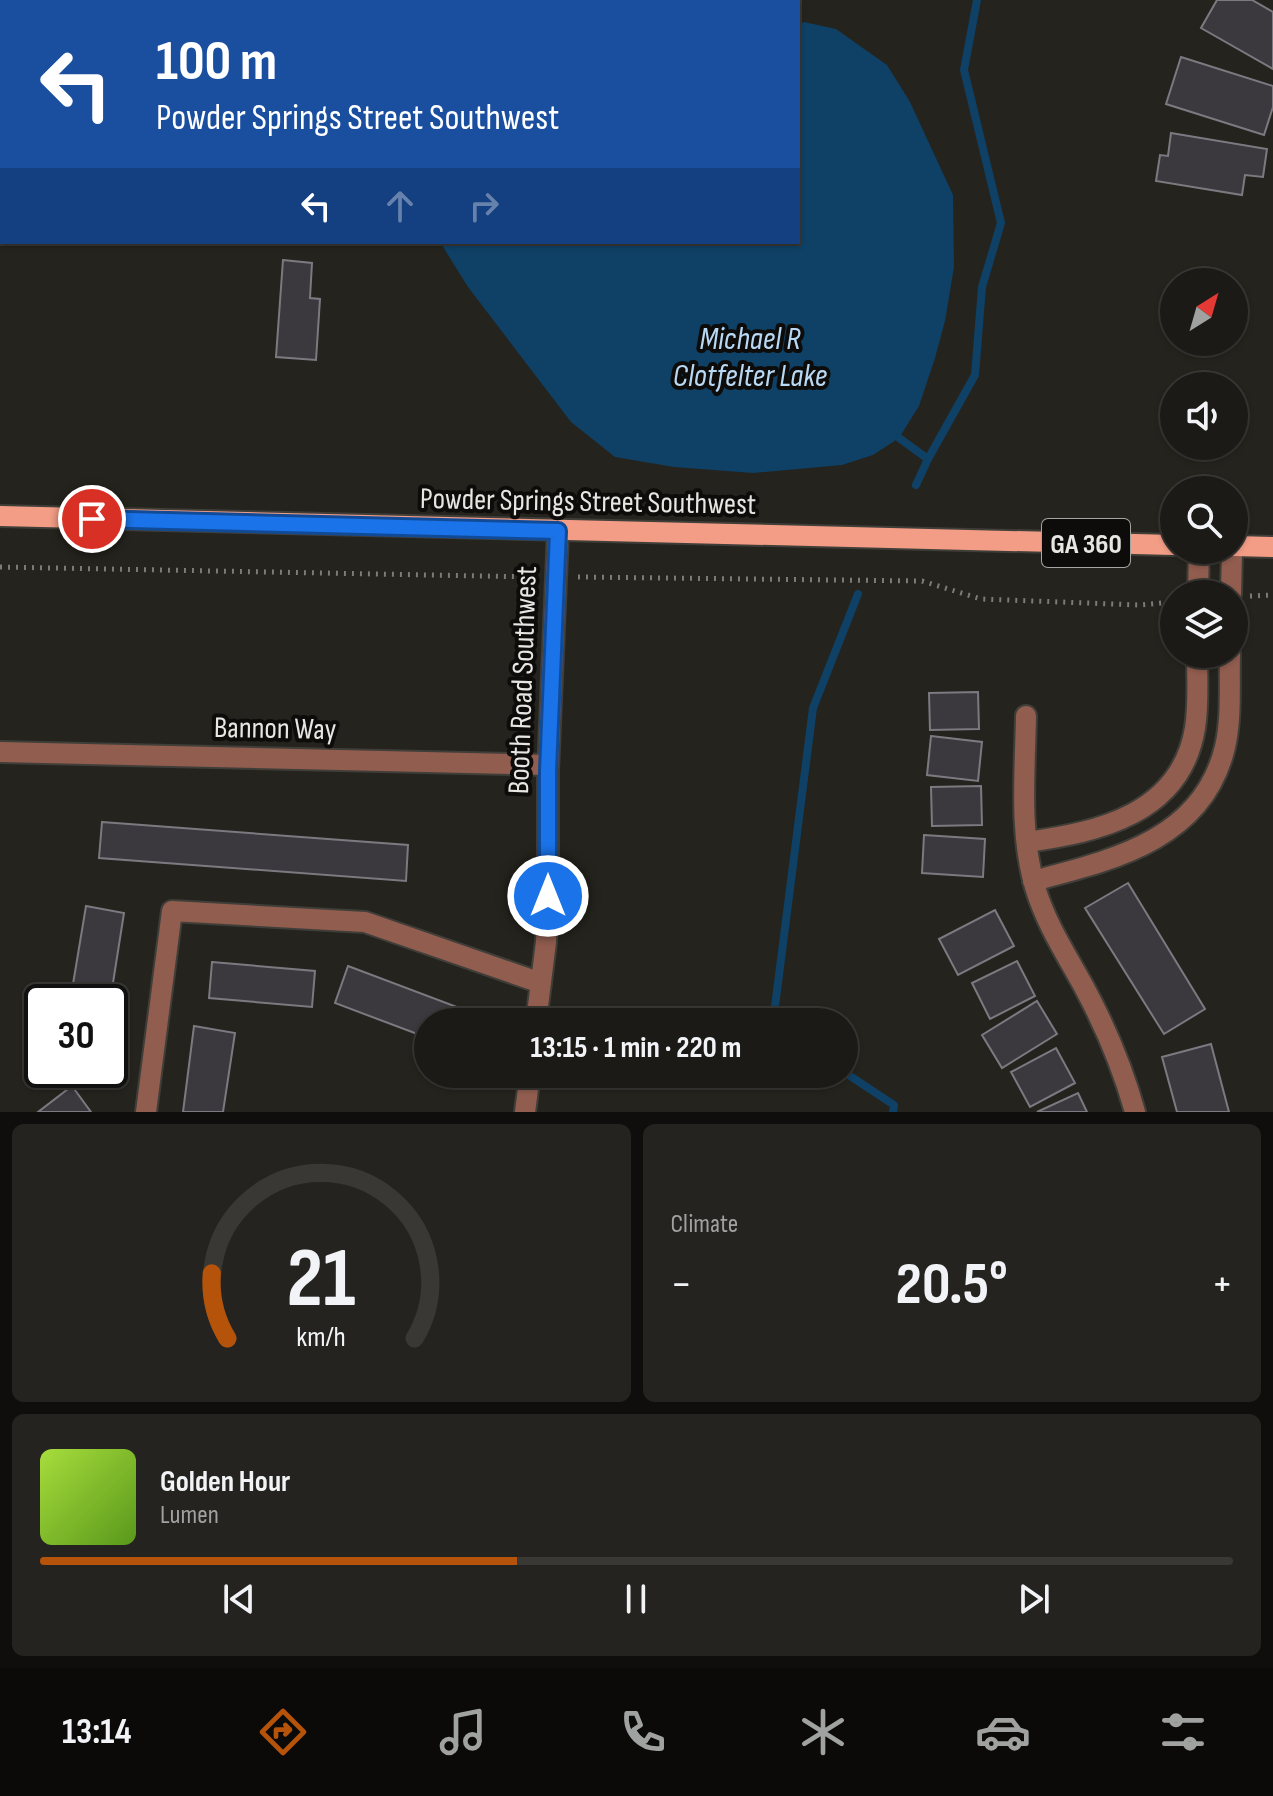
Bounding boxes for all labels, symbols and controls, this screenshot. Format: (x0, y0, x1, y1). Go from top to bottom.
text: 100 m (156, 29, 277, 96)
icon: left (24, 32, 128, 136)
text: Powder Springs Street Southwest (156, 97, 559, 140)
icon: left (294, 184, 338, 228)
icon: ahead (378, 184, 422, 228)
icon: right (462, 184, 506, 228)
north arrow (1160, 268, 1248, 356)
map controls (1160, 268, 1248, 668)
water label: Michael R Clotfelter Lake (673, 320, 827, 396)
button: sound (1160, 372, 1248, 460)
button: search (1160, 476, 1248, 564)
street label: Powder Springs Street Southwest (420, 481, 756, 523)
pin (58, 485, 126, 553)
icon: arrive (70, 497, 114, 541)
road number: GA 360 (1042, 519, 1130, 567)
street label: Booth Road Southwest (501, 565, 545, 795)
button: layers (1160, 580, 1248, 668)
street label: Bannon Way (213, 710, 337, 748)
position arrow (506, 854, 590, 938)
speed limit sign: 30 (24, 984, 128, 1088)
text: 13:15 · 1 min · 220 m (531, 1030, 741, 1066)
text: Climate (671, 1209, 738, 1240)
text: 21 (287, 1230, 356, 1330)
text: 20.5° (896, 1249, 1008, 1321)
text: − (671, 1258, 692, 1311)
text: + (1211, 1258, 1233, 1311)
text: km/h (297, 1320, 346, 1355)
text: Golden Hour (160, 1464, 290, 1500)
text: Lumen (160, 1500, 219, 1531)
icon: previous (217, 1577, 261, 1621)
icon: pause (614, 1577, 658, 1621)
icon: next (1012, 1577, 1056, 1621)
icon: directions (255, 1704, 311, 1760)
icon: music (435, 1704, 491, 1760)
icon: phone (615, 1704, 671, 1760)
icon: climate (795, 1704, 851, 1760)
icon: car (975, 1704, 1031, 1760)
icon: filters (1155, 1704, 1211, 1760)
text: 13:14 (62, 1711, 131, 1754)

